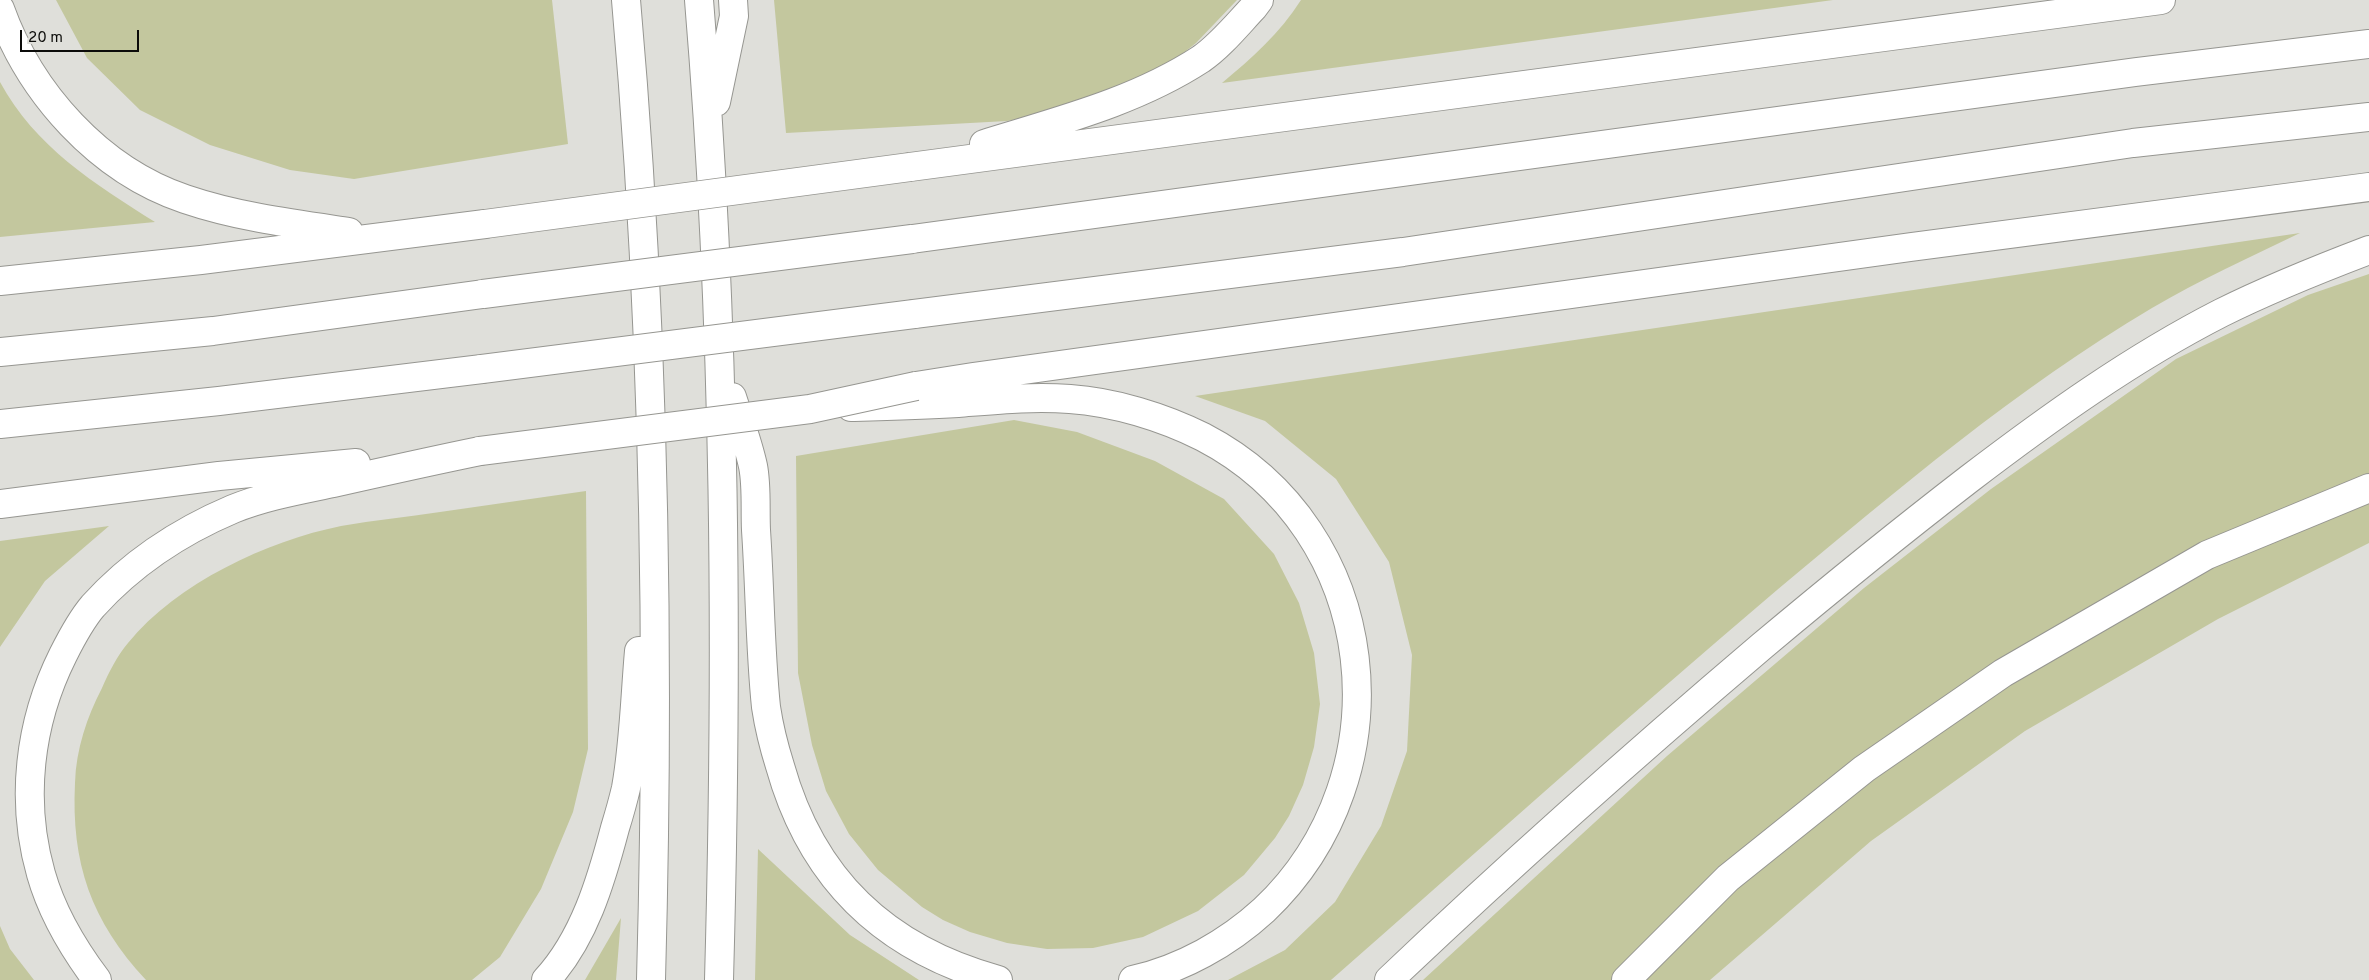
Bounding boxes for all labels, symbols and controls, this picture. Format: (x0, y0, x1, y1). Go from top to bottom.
scale bar (22, 20, 141, 52)
text: 20 m (28, 29, 63, 48)

